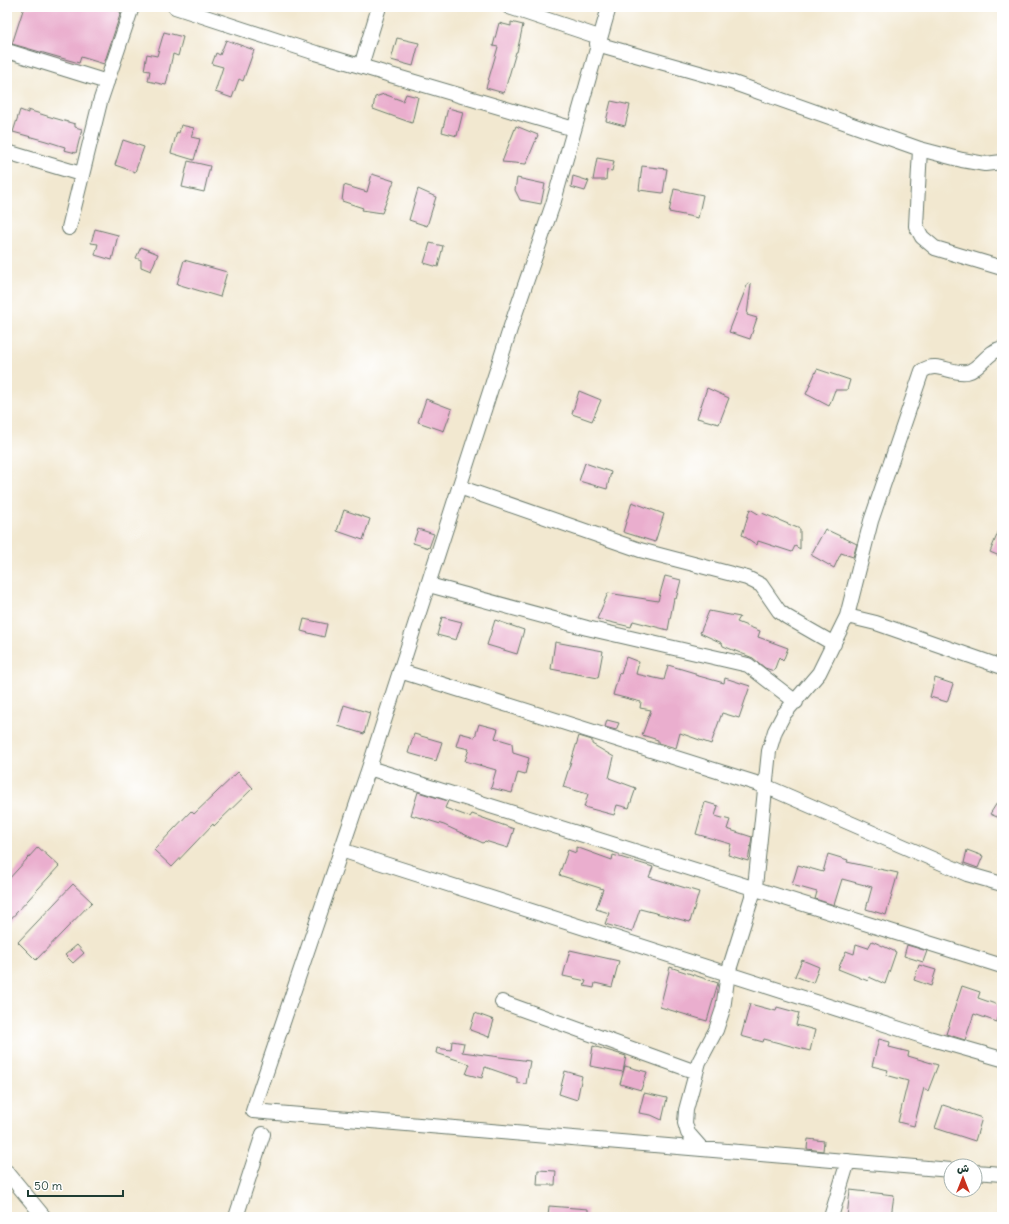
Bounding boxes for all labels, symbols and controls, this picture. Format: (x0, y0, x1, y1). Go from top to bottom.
north arrow (943, 1158, 983, 1198)
text: ش (957, 1161, 969, 1175)
scale bar (28, 1172, 123, 1198)
text: 50 m (34, 1178, 63, 1193)

